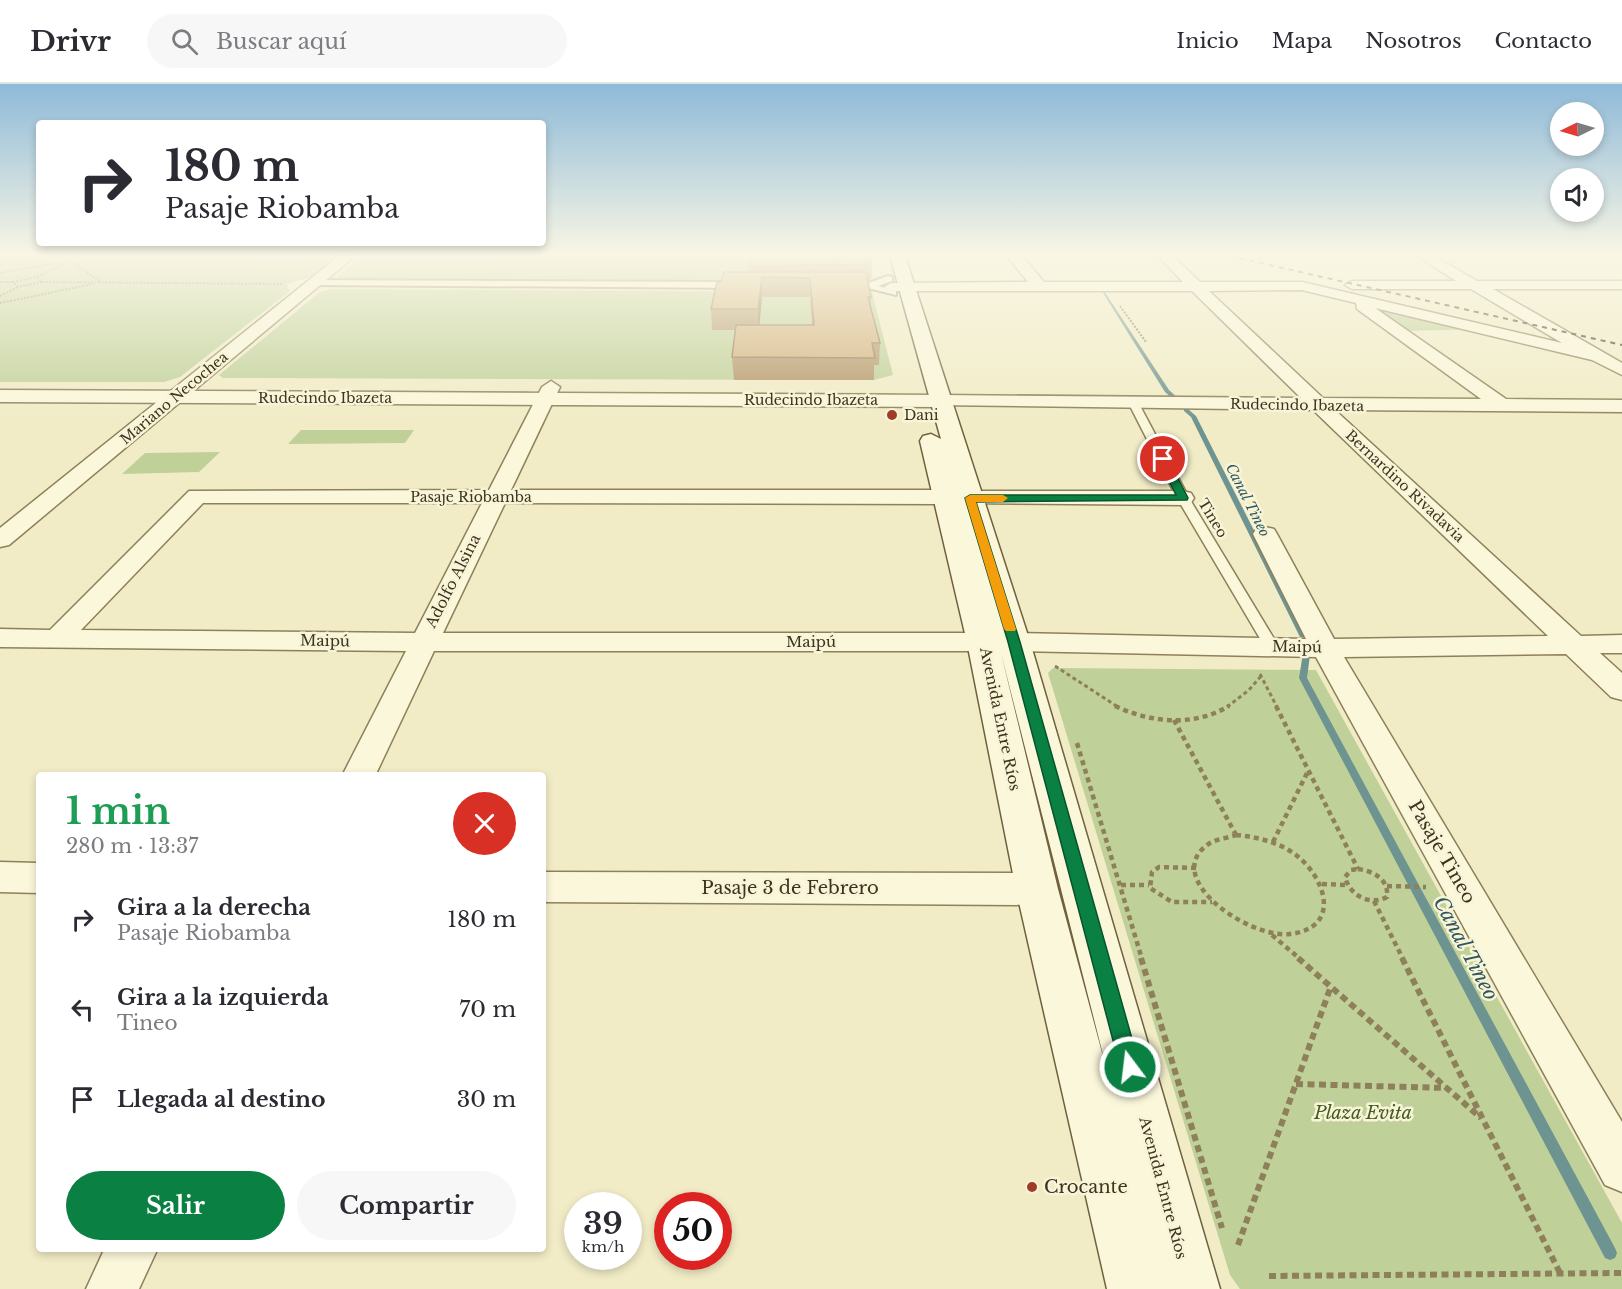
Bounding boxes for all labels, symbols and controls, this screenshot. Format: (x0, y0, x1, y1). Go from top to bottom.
search box (147, 14, 567, 68)
text: Drivr (30, 24, 111, 59)
icon: search (168, 25, 201, 58)
text: Buscar aquí (216, 28, 346, 55)
text: Inicio (1176, 28, 1239, 54)
text: Mapa (1272, 28, 1332, 54)
text: Nosotros (1365, 28, 1461, 54)
text: Contacto (1494, 28, 1592, 54)
north arrow (1550, 102, 1604, 156)
map controls (1550, 102, 1604, 222)
text: 180 m (165, 140, 299, 192)
icon: right (66, 144, 144, 222)
button: sound (1550, 168, 1604, 222)
text: Pasaje Riobamba (165, 192, 399, 225)
street label: Mariano Necochea (117, 348, 232, 448)
street label: Rudecindo Ibazeta (258, 389, 392, 407)
street label: Rudecindo Ibazeta (744, 391, 878, 409)
street label: Rudecindo Ibazeta (1230, 395, 1364, 415)
place label: Dani (904, 406, 939, 424)
marker: Dani (885, 408, 899, 422)
street label: Bernardino Rivadavia (1342, 426, 1468, 546)
pin (1137, 433, 1188, 484)
icon: arrive (1146, 442, 1179, 475)
water label: Canal Tineo (1222, 460, 1274, 540)
street label: Pasaje Riobamba (410, 488, 532, 506)
street label: Tineo (1194, 495, 1232, 541)
street label: Adolfo Alsina (420, 530, 485, 632)
street label: Maipú (300, 631, 350, 650)
street label: Maipú (786, 632, 836, 651)
street label: Maipú (1272, 637, 1322, 656)
street label: Avenida Entre Ríos (976, 644, 1025, 793)
text: 1 min (66, 789, 170, 834)
button: close (453, 792, 516, 855)
street label: Pasaje Tineo (1404, 797, 1480, 907)
text: 280 m · 13:37 (66, 834, 198, 858)
street label: Pasaje 3 de Febrero (701, 877, 879, 899)
water label: Canal Tineo (1429, 892, 1503, 1004)
text: Gira a la derecha (117, 894, 311, 921)
icon: right (66, 903, 99, 936)
text: 180 m (447, 906, 516, 933)
text: Pasaje Riobamba (117, 921, 290, 945)
text: Gira a la izquierda (117, 984, 329, 1011)
icon: left (66, 993, 99, 1026)
text: 70 m (459, 996, 516, 1023)
text: Tineo (117, 1011, 178, 1035)
position arrow (1098, 1035, 1162, 1099)
icon: arrive (66, 1083, 99, 1116)
text: Llegada al destino (117, 1086, 326, 1113)
text: 30 m (457, 1086, 516, 1113)
park label: Plaza Evita (1313, 1102, 1412, 1124)
street label: Avenida Entre Ríos (1135, 1114, 1192, 1261)
button: Salir (66, 1171, 285, 1240)
button: Compartir (297, 1171, 516, 1240)
place label: Crocante (1044, 1176, 1128, 1198)
marker: Crocante (1025, 1180, 1039, 1194)
speed limit sign: 50 (654, 1192, 732, 1270)
text: 39 (583, 1205, 623, 1242)
text: km/h (582, 1237, 624, 1256)

